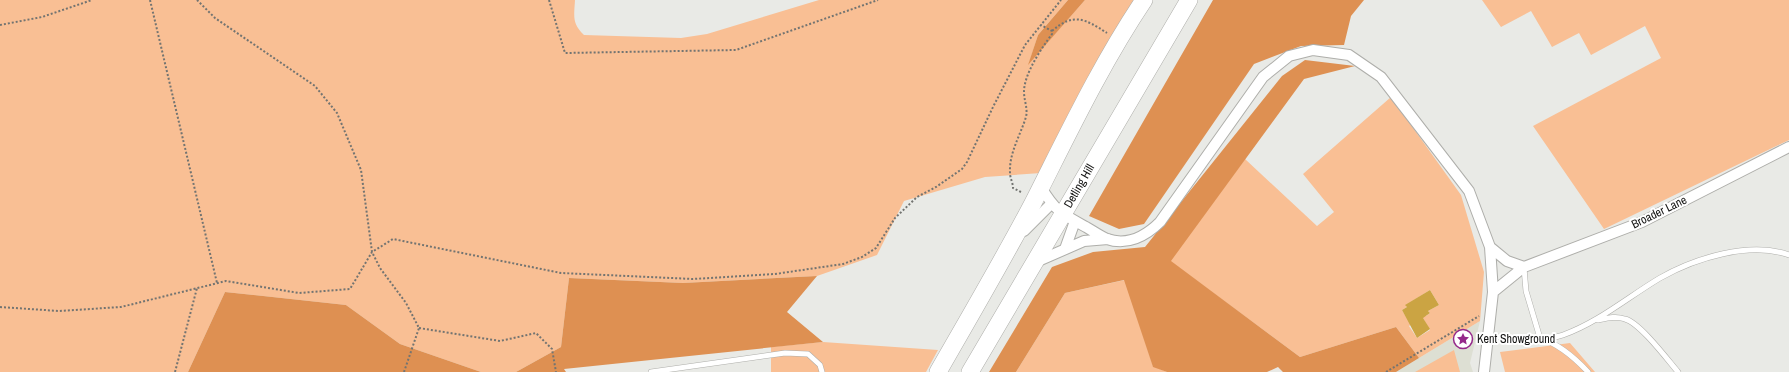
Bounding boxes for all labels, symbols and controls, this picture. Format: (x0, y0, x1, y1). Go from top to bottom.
street label: Detling Hill (1060, 161, 1098, 211)
street label: Broader Lane (1629, 192, 1689, 232)
place icon: Kent Showground (1452, 328, 1474, 350)
place label: Kent Showground (1477, 331, 1555, 347)

